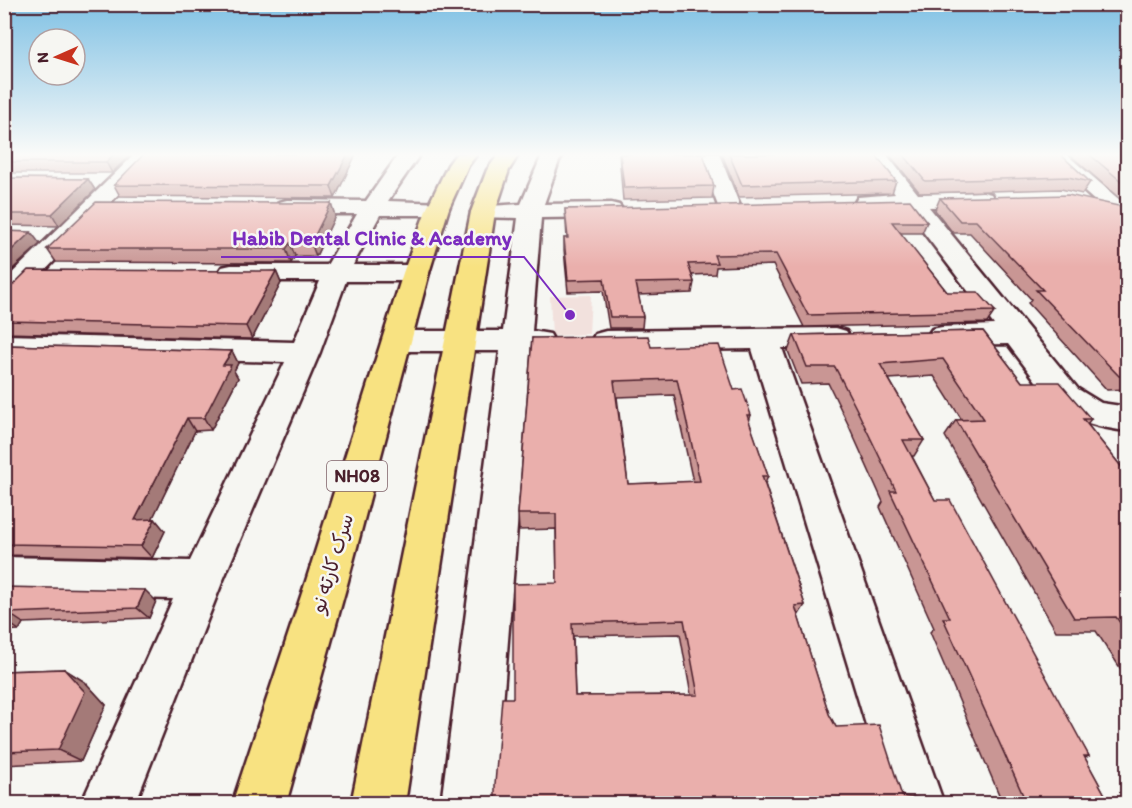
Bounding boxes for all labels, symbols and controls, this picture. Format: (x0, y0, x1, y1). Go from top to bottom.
north arrow (27, 27, 87, 87)
text: N (33, 52, 52, 64)
callout: Habib Dental Clinic & Academy (221, 218, 524, 257)
text: Habib Dental Clinic & Academy (232, 225, 513, 251)
road number: NH08 (327, 461, 387, 491)
street label: سرک کارته نو (305, 511, 358, 617)

